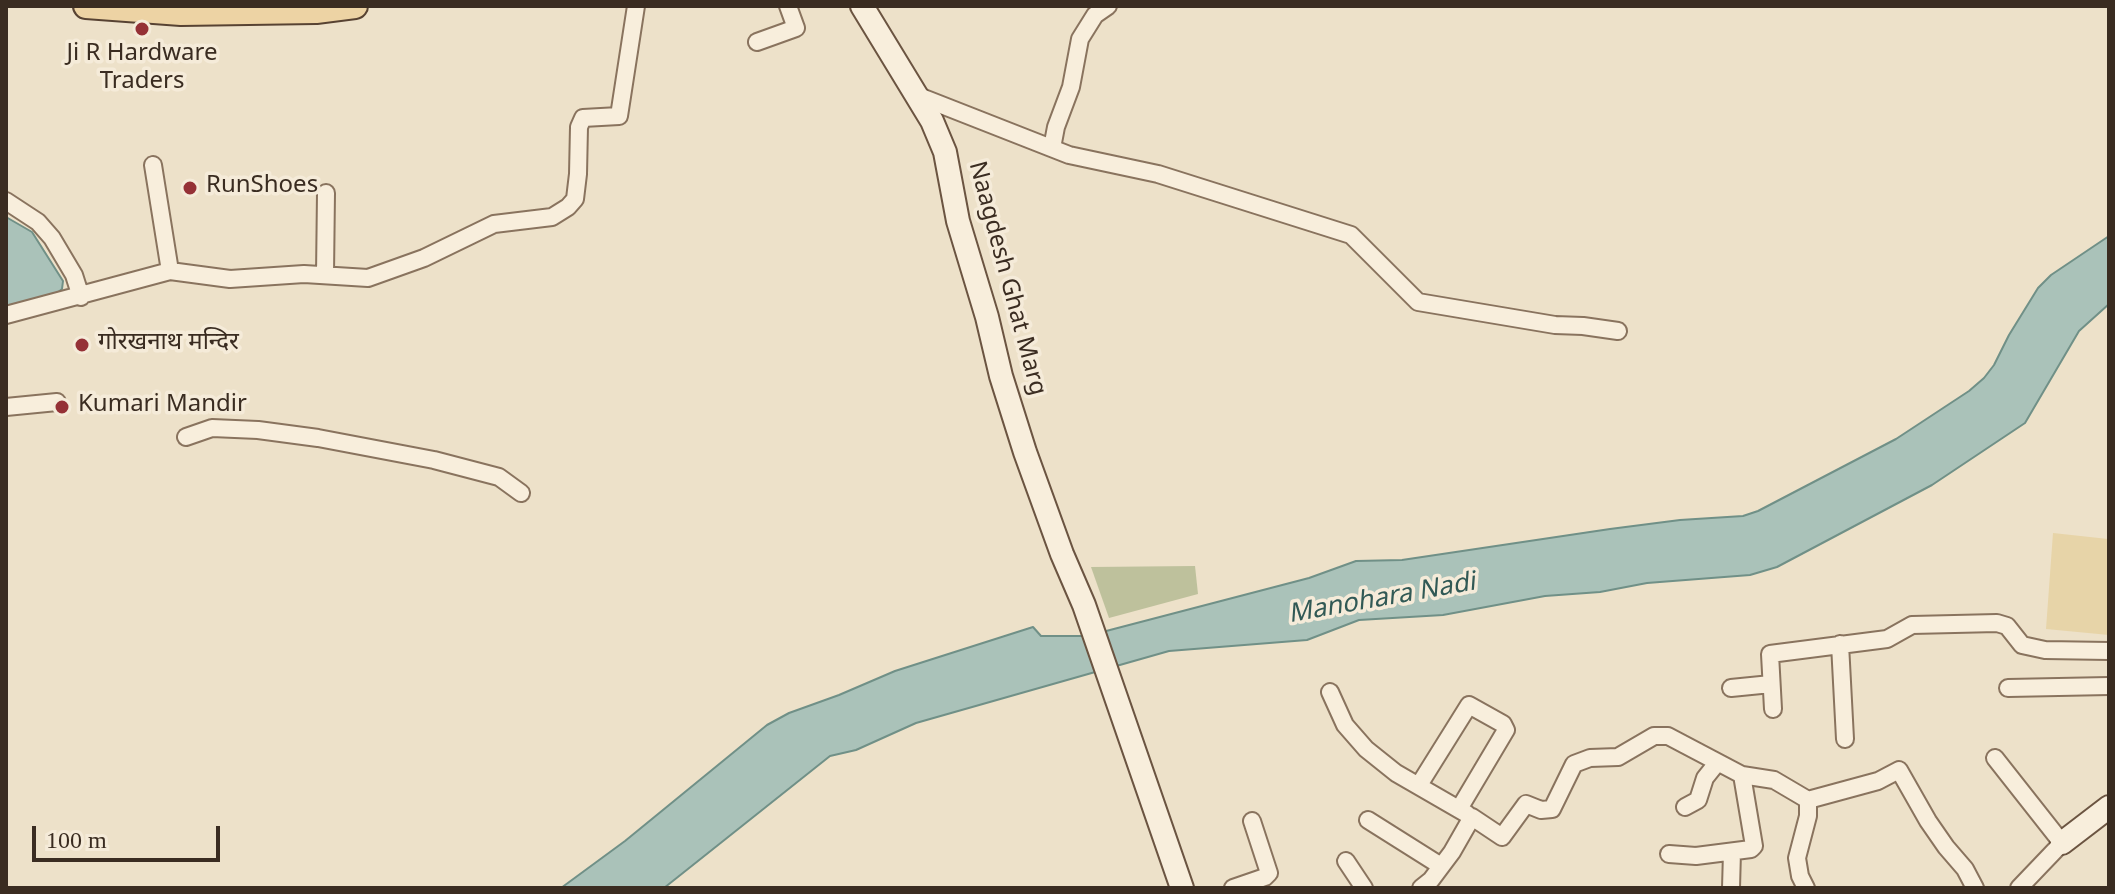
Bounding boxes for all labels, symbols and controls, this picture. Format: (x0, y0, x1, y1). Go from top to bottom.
marker: Ji R Hardware Traders (133, 20, 151, 38)
place label: Ji R Hardware Traders (67, 42, 217, 98)
street label: Naagdesh Ghat Marg (960, 159, 1050, 399)
place label: RunShoes (206, 174, 318, 202)
marker: RunShoes (181, 179, 199, 197)
place label: गोरखनाथ मन्दिर (98, 331, 239, 359)
marker: गोरखनाथ मन्दिर (73, 336, 91, 354)
place label: Kumari Mandir (78, 393, 247, 421)
marker: Kumari Mandir (53, 398, 71, 416)
water label: Manohara Nadi (1286, 569, 1478, 633)
scale bar (36, 810, 224, 860)
text: 100 m (46, 827, 107, 853)

